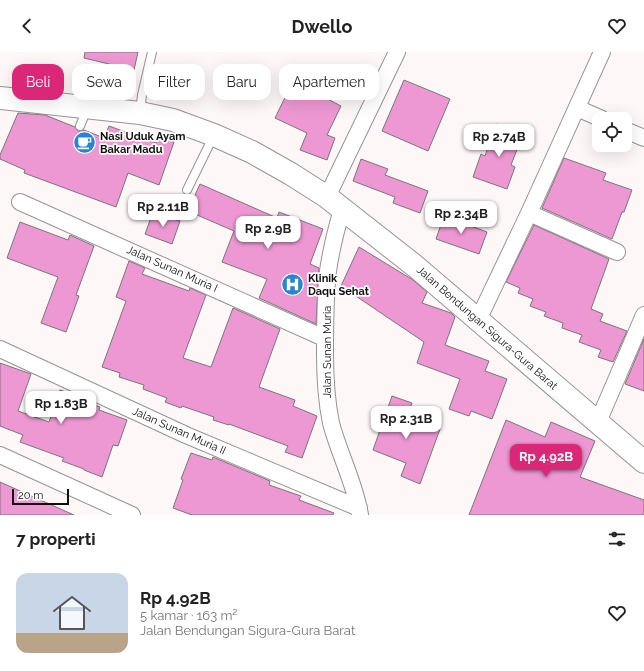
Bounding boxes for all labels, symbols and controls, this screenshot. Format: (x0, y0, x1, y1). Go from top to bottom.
icon: back (16, 15, 38, 37)
icon: heart (606, 15, 628, 37)
text: Dwello (292, 16, 352, 37)
chip: Beli (12, 64, 64, 100)
chip: Sewa (72, 64, 136, 100)
chip: Filter (144, 64, 205, 100)
chip: Baru (213, 64, 271, 100)
chip: Apartemen (279, 64, 379, 100)
map controls (592, 112, 632, 152)
button: locate (592, 112, 632, 152)
pin: Rp 2.74B (458, 124, 540, 158)
cafe icon: Nasi Uduk Ayam Bakar Madu (71, 129, 97, 155)
text: Rp 2.74B (473, 129, 526, 144)
place label: Nasi Uduk Ayam Bakar Madu (100, 130, 185, 156)
pin: Rp 2.11B (122, 194, 204, 228)
text: Rp 2.11B (137, 199, 189, 214)
pin: Rp 2.34B (420, 201, 502, 235)
text: Rp 2.34B (434, 206, 488, 221)
pin: Rp 2.9B (231, 216, 305, 250)
text: Rp 2.9B (245, 221, 291, 236)
street label: Jalan Sunan Muria I (124, 243, 220, 295)
street label: Jalan Bendungan Sigura-Gura Barat (414, 263, 560, 393)
hospital icon: Klinik Daqu Sehat (279, 271, 305, 297)
place label: Klinik Daqu Sehat (308, 272, 370, 298)
street label: Jalan Sunan Muria (321, 306, 334, 398)
pin: Rp 1.83B (20, 391, 102, 425)
text: Rp 1.83B (34, 396, 88, 411)
street label: Jalan Sunan Muria II (130, 405, 228, 457)
pin: Rp 2.31B (365, 406, 447, 440)
text: Rp 2.31B (380, 411, 432, 426)
pin: Rp 4.92B (505, 444, 587, 478)
text: Rp 4.92B (519, 449, 573, 464)
scale bar (12, 487, 69, 506)
text: 20 m (18, 489, 43, 502)
icon: filters (606, 528, 628, 550)
text: 7 properti (16, 529, 96, 549)
text: Rp 4.92B (140, 588, 211, 608)
icon: home (48, 589, 96, 637)
icon: heart (606, 602, 628, 624)
text: 5 kamar · 163 m² (140, 608, 237, 623)
text: Jalan Bendungan Sigura-Gura Barat (140, 623, 355, 638)

